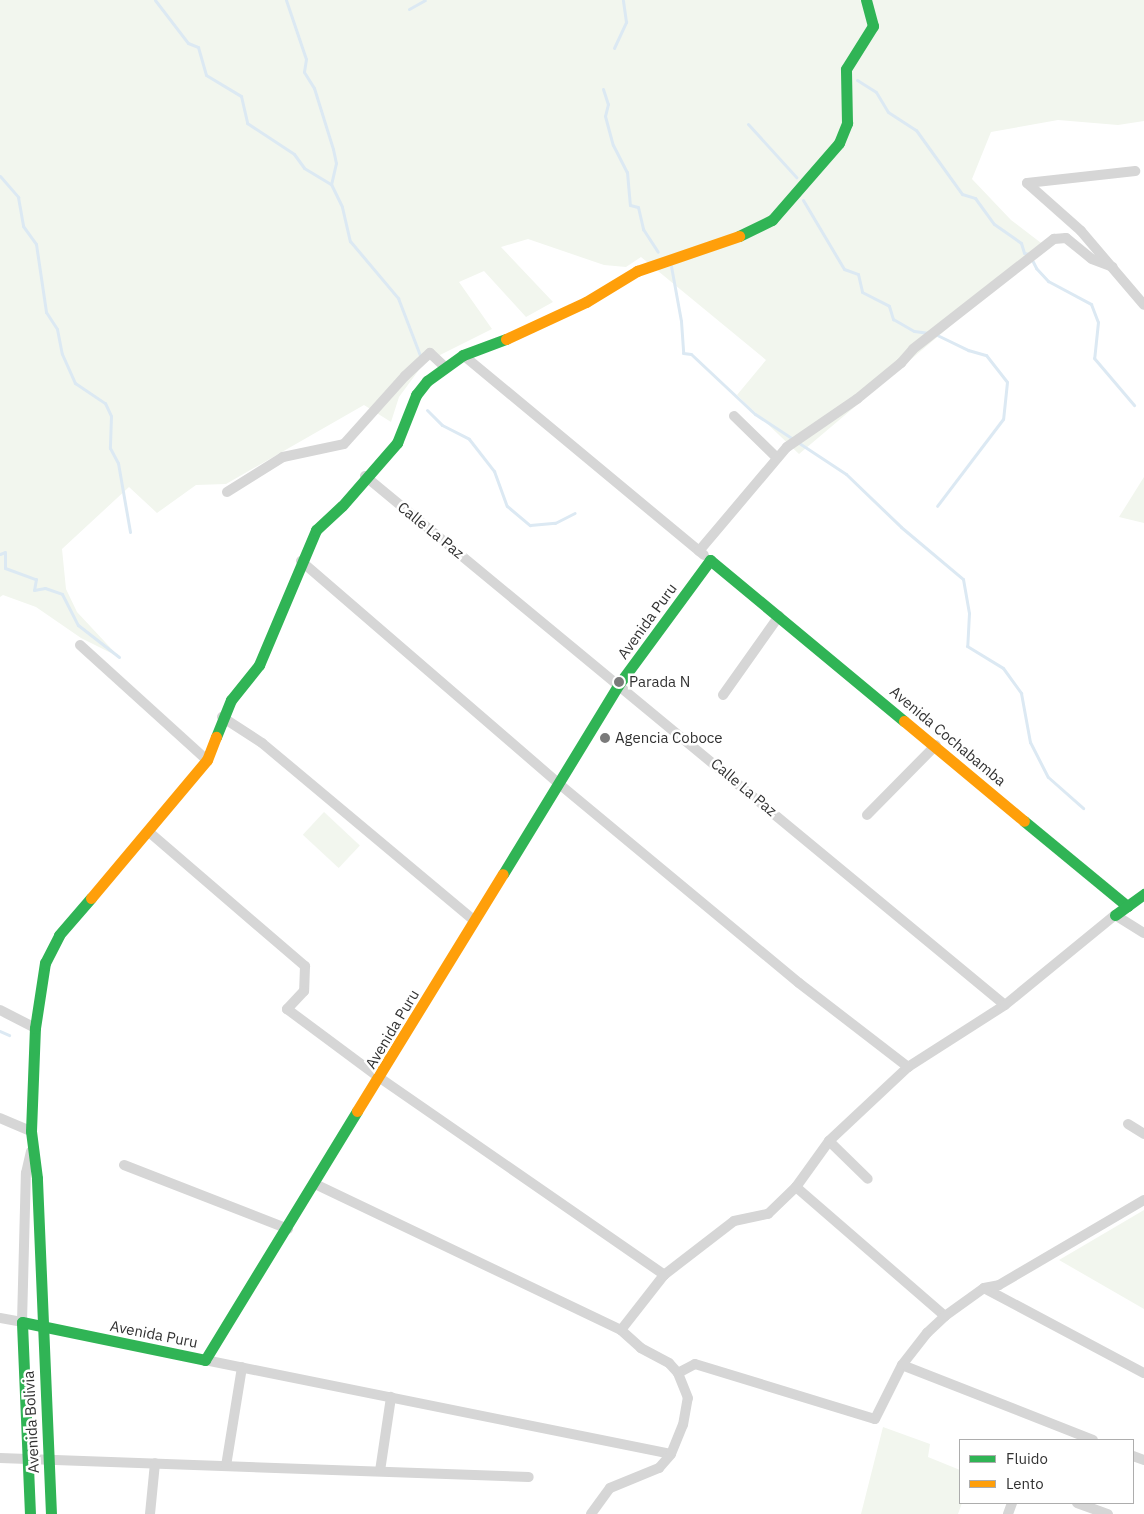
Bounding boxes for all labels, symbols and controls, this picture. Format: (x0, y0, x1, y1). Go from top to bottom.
street label: Calle La Paz (394, 498, 468, 562)
street label: Avenida Puru (614, 580, 680, 662)
place label: Parada N (629, 673, 690, 691)
marker: Parada N (613, 676, 625, 688)
street label: Avenida Cochabamba (886, 682, 1010, 790)
place label: Agencia Coboce (615, 729, 723, 747)
marker: Agencia Coboce (599, 732, 611, 744)
street label: Calle La Paz (708, 754, 780, 820)
street label: Avenida Puru (361, 986, 423, 1072)
street label: Avenida Puru (109, 1317, 199, 1351)
street label: Avenida Bolivia (19, 1370, 43, 1474)
legend (959, 1439, 1134, 1504)
text: Fluido (1006, 1449, 1048, 1468)
text: Lento (1006, 1474, 1044, 1493)

